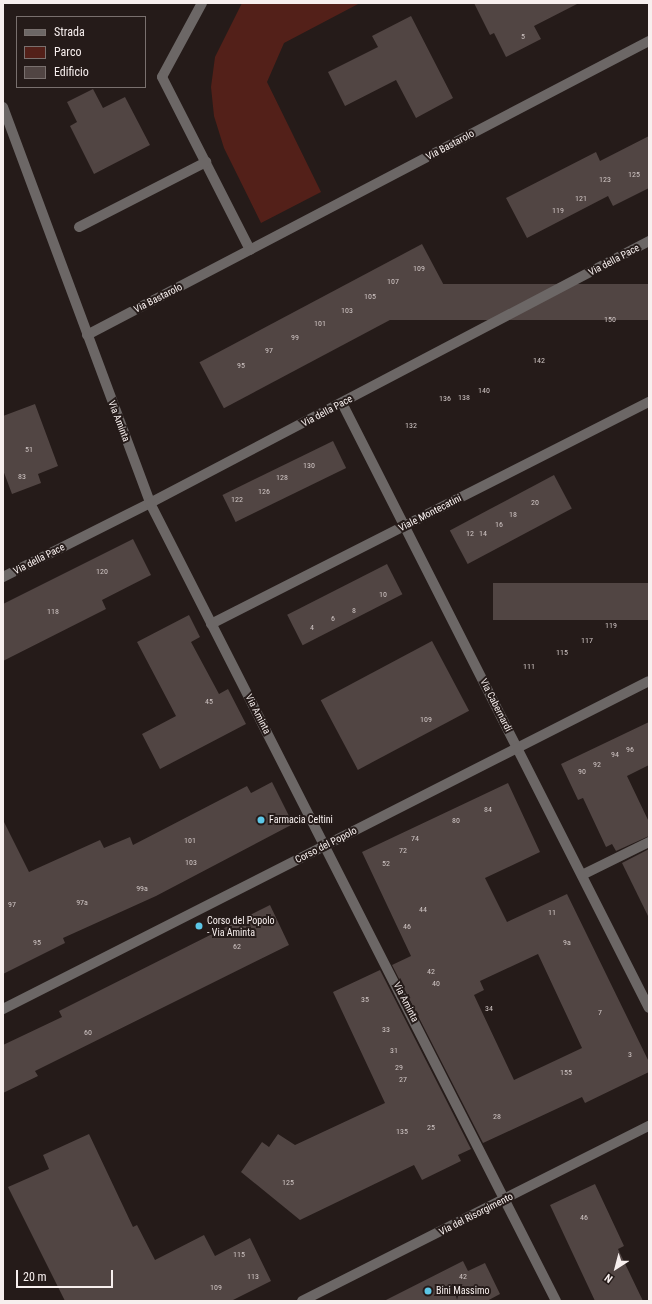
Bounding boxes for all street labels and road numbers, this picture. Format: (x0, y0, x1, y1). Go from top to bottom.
street label: Via Bastarolo (424, 127, 476, 163)
street label: Via della Pace (587, 242, 641, 278)
street label: Via Bastarolo (132, 281, 184, 315)
street label: Via della Pace (300, 393, 354, 429)
street label: Via Aminta (106, 399, 132, 443)
street label: Viale Montecatini (397, 492, 463, 534)
street label: Via della Pace (11, 541, 67, 577)
street label: Via Cabernardi (477, 676, 515, 734)
street label: Via Aminta (243, 692, 273, 736)
street label: Corso del Popolo (293, 824, 359, 866)
street label: Via Aminta (391, 980, 421, 1024)
street label: Via del Risorgimento (437, 1190, 515, 1238)

